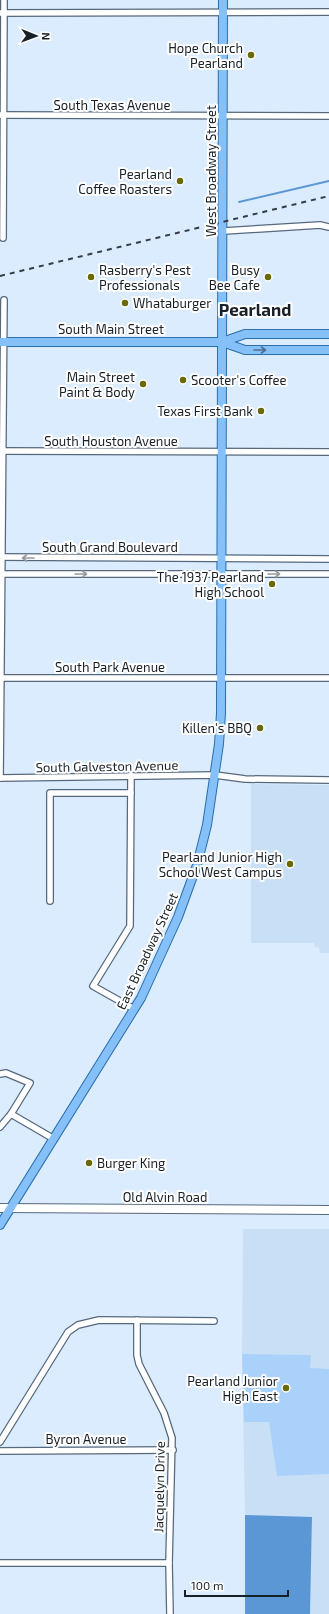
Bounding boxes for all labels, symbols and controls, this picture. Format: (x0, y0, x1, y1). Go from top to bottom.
north arrow (16, 16, 56, 56)
text: N (40, 32, 53, 40)
place label: Hope Church Pearland (168, 40, 243, 71)
marker: Hope Church Pearland (246, 50, 256, 60)
street label: South Texas Avenue (53, 97, 171, 113)
street label: West Broadway Street (203, 105, 219, 237)
place label: Pearland Coffee Roasters (78, 166, 172, 197)
marker: Pearland Coffee Roasters (175, 176, 185, 186)
place label: Rasberry's Pest Professionals (99, 262, 191, 293)
place label: Busy Bee Cafe (209, 262, 260, 293)
marker: Rasberry's Pest Professionals (86, 272, 96, 282)
marker: Busy Bee Cafe (263, 272, 273, 282)
place label: Whataburger (133, 295, 211, 311)
marker: Whataburger (120, 298, 130, 308)
district label: Pearland (219, 299, 291, 319)
street label: South Main Street (58, 321, 164, 337)
one-way arrow (253, 346, 266, 354)
place label: Main Street Paint & Body (59, 369, 135, 400)
place label: Scooter's Coffee (191, 372, 287, 388)
marker: Scooter's Coffee (178, 375, 188, 385)
marker: Main Street Paint & Body (138, 379, 148, 389)
place label: Texas First Bank (157, 403, 253, 419)
marker: Texas First Bank (256, 406, 266, 416)
street label: South Houston Avenue (44, 433, 178, 449)
street label: South Grand Boulevard (42, 539, 178, 555)
one-way arrow (22, 554, 35, 562)
place label: The 1937 Pearland High School (157, 569, 264, 600)
one-way arrow (74, 570, 87, 578)
one-way arrow (267, 570, 280, 578)
marker: The 1937 Pearland High School (267, 579, 277, 589)
street label: South Park Avenue (55, 659, 165, 675)
place label: Killen's BBQ (182, 720, 252, 736)
marker: Killen's BBQ (255, 723, 265, 733)
street label: South Galveston Avenue (35, 757, 179, 775)
place label: Pearland Junior High School West Campus (159, 849, 282, 880)
marker: Pearland Junior High School West Campus (285, 859, 295, 869)
street label: East Broadway Street (113, 890, 181, 1012)
place label: Burger King (97, 1155, 165, 1171)
marker: Burger King (84, 1158, 94, 1168)
street label: Old Alvin Road (123, 1189, 207, 1205)
place label: Pearland Junior High East (187, 1373, 278, 1404)
marker: Pearland Junior High East (281, 1383, 291, 1393)
street label: Byron Avenue (45, 1431, 127, 1447)
street label: Jacquelyn Drive (150, 1441, 168, 1533)
scale bar (185, 1572, 288, 1598)
text: 100 m (191, 1578, 223, 1592)

